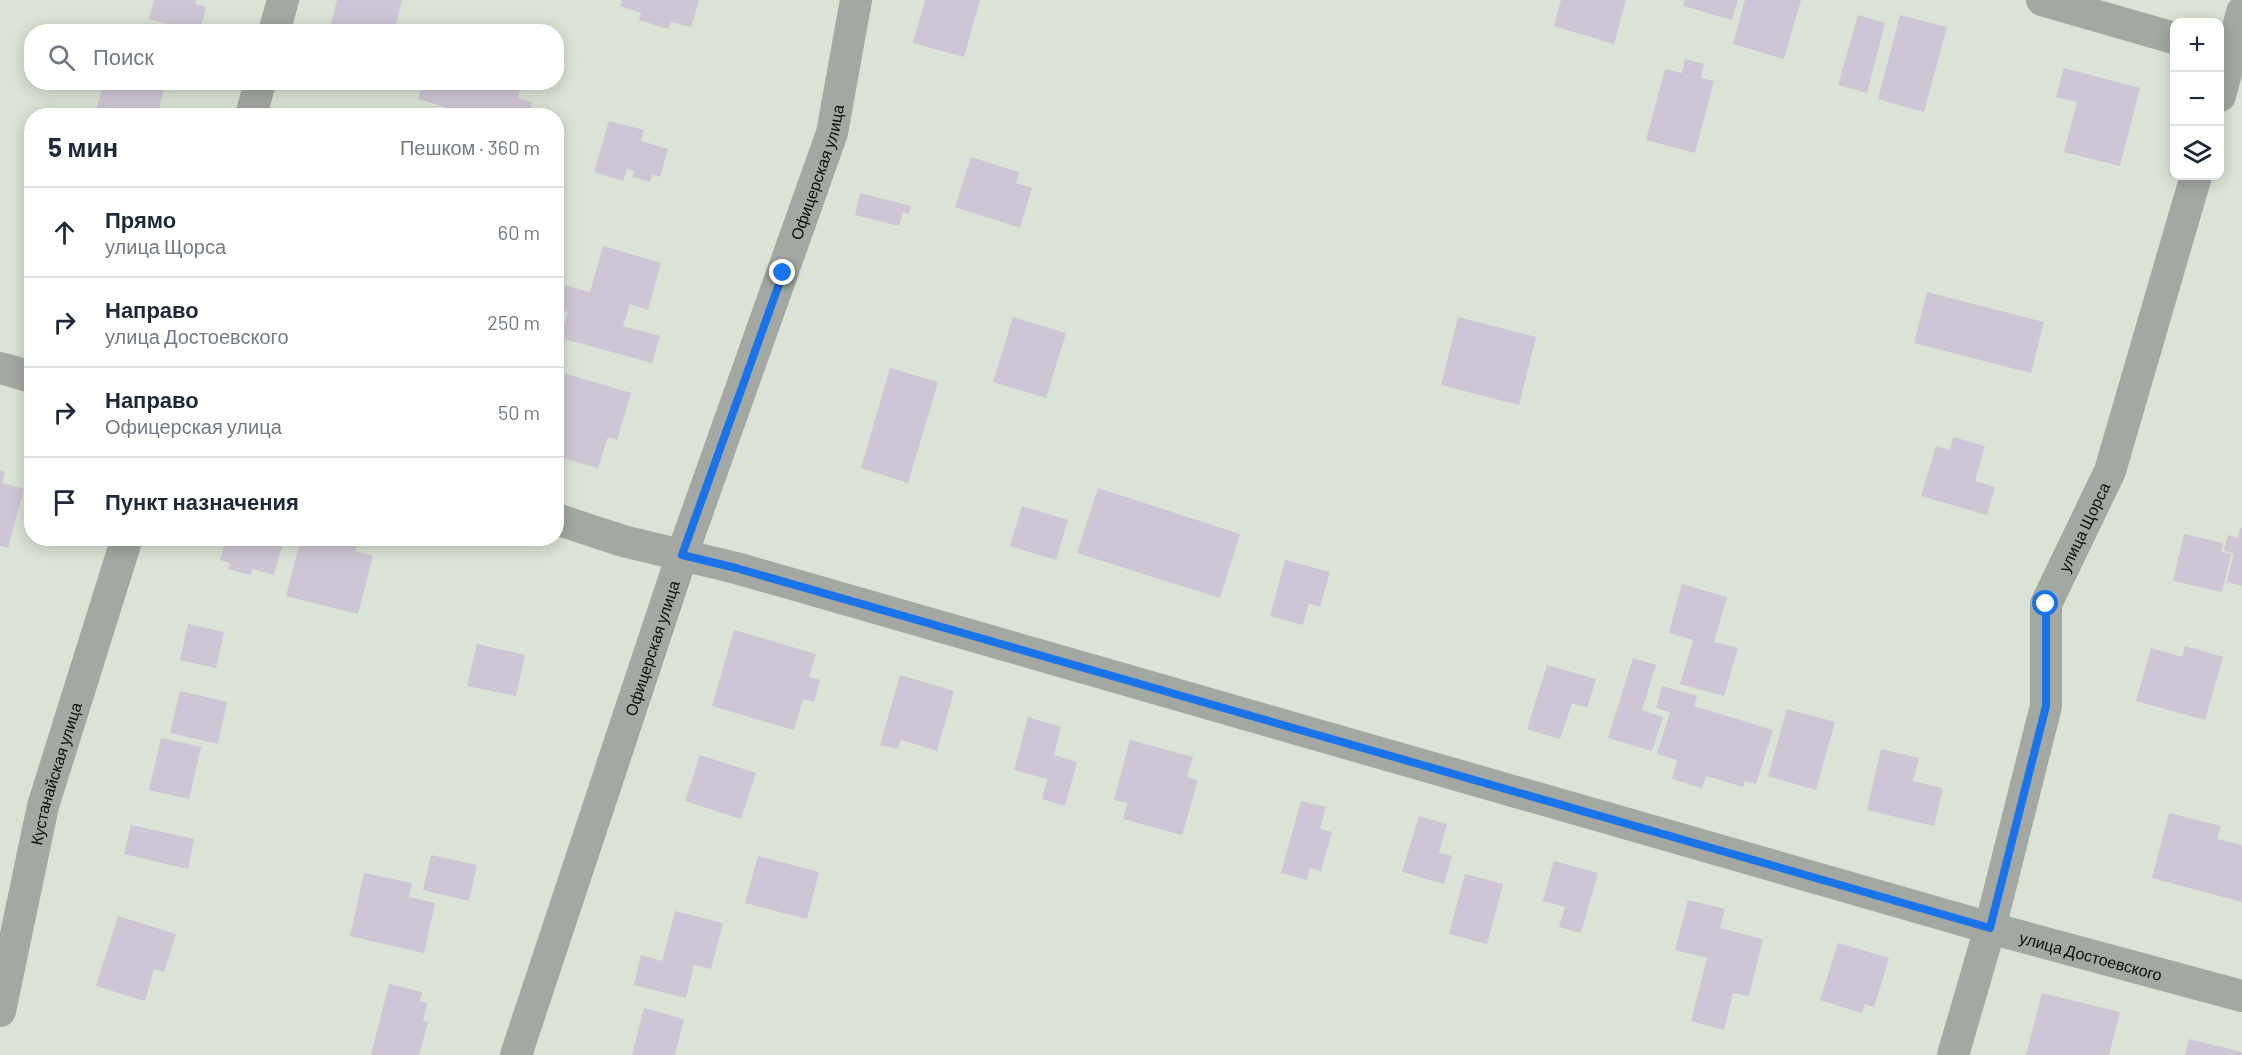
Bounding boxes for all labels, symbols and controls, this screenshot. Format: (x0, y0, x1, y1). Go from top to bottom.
map controls (2170, 18, 2224, 180)
button: + (2170, 18, 2224, 72)
search box (24, 24, 564, 90)
icon: search (45, 41, 78, 74)
text: Поиск (93, 43, 154, 69)
button: − (2170, 72, 2224, 126)
street label: Офицерская улица (785, 103, 847, 242)
button: layers (2170, 126, 2224, 180)
text: 5 мин (48, 131, 118, 162)
text: Пешком · 360 m (400, 135, 540, 159)
text: Прямо (105, 206, 176, 232)
icon: ahead (48, 216, 81, 249)
text: 60 m (498, 220, 540, 244)
text: улица Щорса (105, 234, 226, 258)
route end (769, 259, 795, 285)
text: Направо (105, 296, 199, 322)
icon: right (48, 306, 81, 339)
text: 250 m (487, 310, 540, 334)
text: улица Достоевского (105, 324, 289, 348)
text: Направо (105, 386, 199, 412)
icon: right (48, 396, 81, 429)
text: 50 m (498, 400, 540, 424)
text: Офицерская улица (105, 414, 282, 438)
street label: улица Щорса (2054, 479, 2113, 575)
icon: arrive (48, 486, 81, 519)
text: Пункт назначения (105, 488, 299, 514)
street label: Офицерская улица (620, 578, 683, 718)
route start (2032, 590, 2058, 616)
street label: Кустанайская улица (26, 699, 85, 847)
street label: улица Достоевского (2018, 927, 2165, 984)

